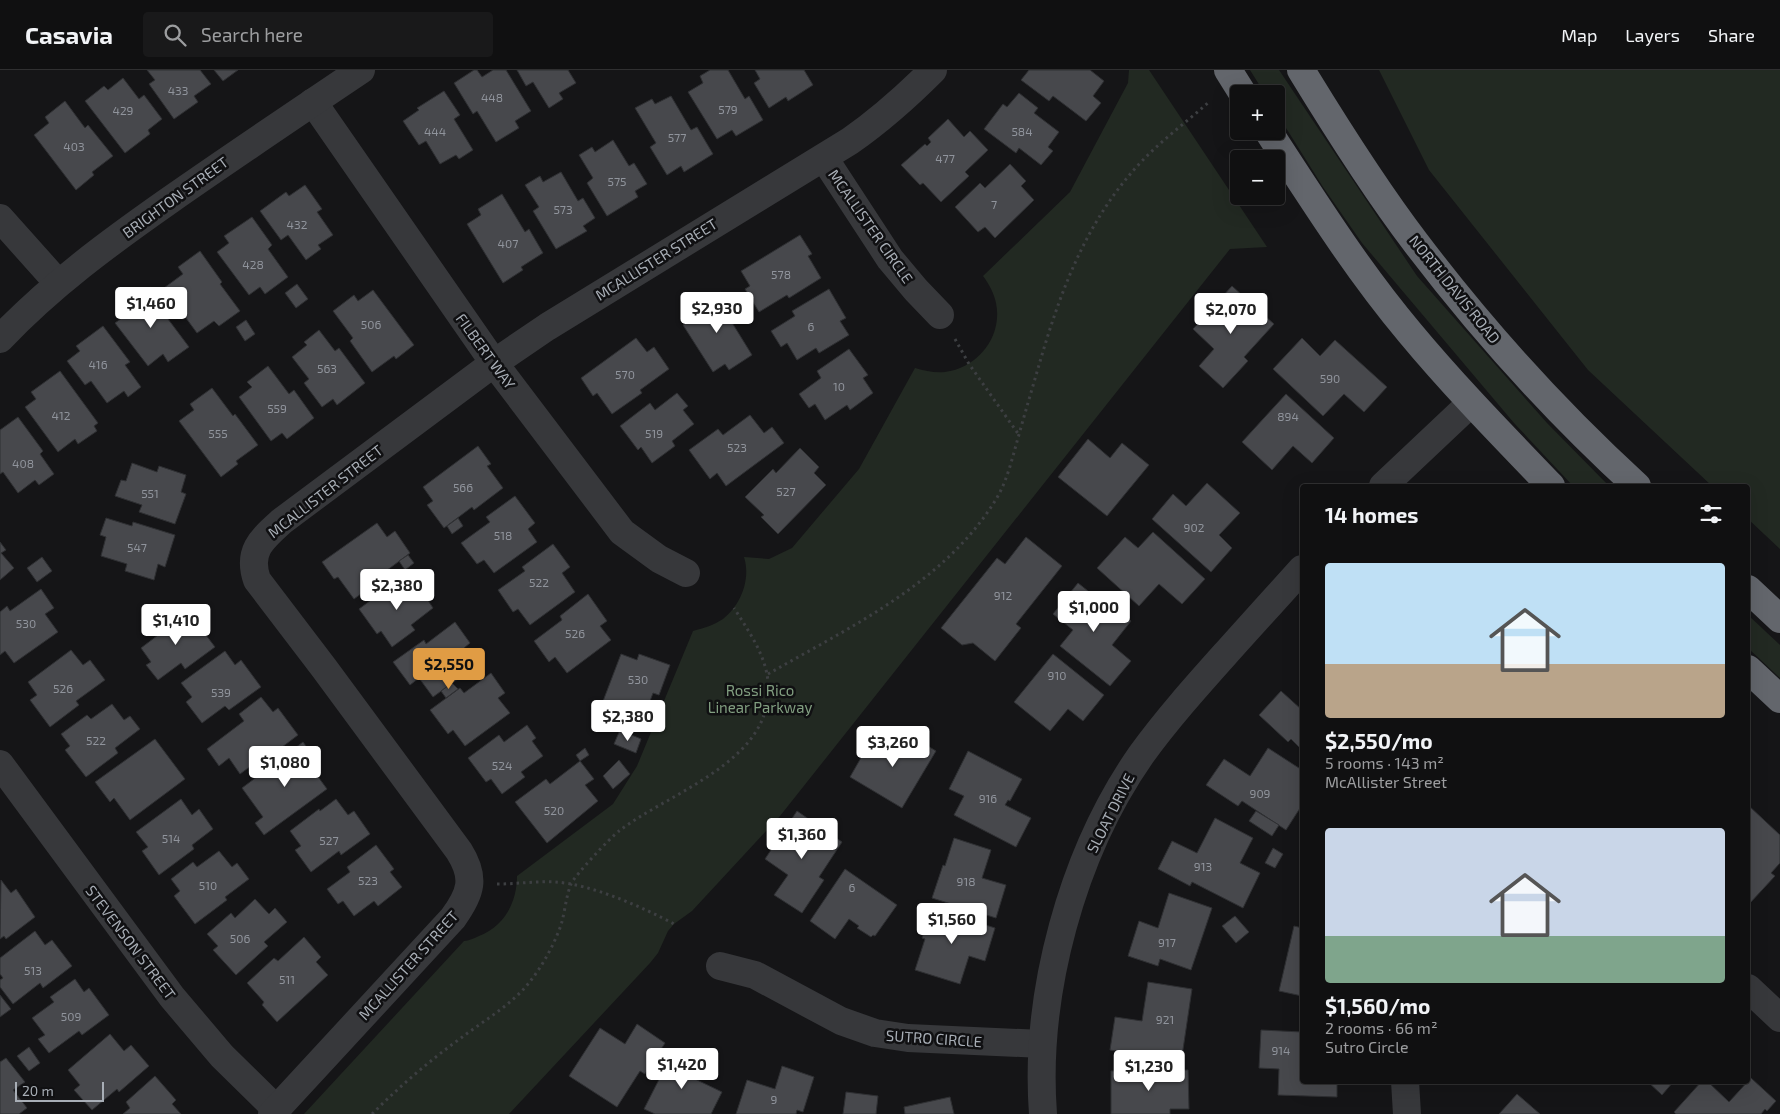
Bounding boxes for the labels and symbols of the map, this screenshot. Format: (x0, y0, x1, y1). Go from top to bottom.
house number: 433 (168, 83, 188, 97)
house number: 448 (481, 90, 503, 104)
house number: 579 (718, 102, 738, 116)
house number: 429 (113, 103, 134, 117)
house number: 444 (424, 124, 446, 138)
house number: 584 (1011, 124, 1033, 138)
house number: 577 (668, 130, 686, 144)
house number: 403 (63, 139, 85, 153)
house number: 477 (935, 151, 955, 165)
street label: BRIGHTON STREET (119, 152, 232, 241)
street label: MCALLISTER CIRCLE (825, 166, 917, 286)
house number: 575 (607, 174, 627, 188)
house number: 7 (991, 197, 997, 211)
house number: 573 (553, 202, 573, 216)
street label: MCALLISTER STREET (592, 214, 721, 304)
house number: 432 (287, 217, 308, 231)
street label: NORTH DAVIS ROAD (1406, 231, 1504, 347)
house number: 407 (498, 236, 518, 250)
house number: 428 (242, 257, 264, 271)
house number: 578 (771, 267, 791, 281)
pin: $1,460 (110, 286, 192, 329)
pin: $2,930 (676, 292, 758, 334)
pin: $2,070 (1190, 292, 1272, 335)
street label: FILBERT WAY (453, 310, 520, 393)
house number: 506 (361, 317, 381, 331)
house number: 6 (808, 319, 815, 333)
house number: 416 (88, 357, 108, 371)
house number: 563 (317, 361, 337, 375)
house number: 570 (615, 367, 635, 381)
house number: 590 (1320, 371, 1340, 385)
house number: 10 (833, 379, 845, 393)
house number: 559 (267, 401, 287, 415)
house number: 412 (52, 408, 71, 422)
house number: 894 (1277, 409, 1299, 423)
house number: 555 (208, 426, 228, 440)
house number: 519 (645, 426, 663, 440)
house number: 523 (727, 440, 747, 454)
street label: MCALLISTER STREET (264, 441, 386, 541)
house number: 408 (12, 456, 34, 470)
house number: 566 (453, 480, 473, 494)
house number: 527 (776, 484, 796, 498)
house number: 551 (141, 486, 159, 500)
house number: 902 (1184, 520, 1205, 534)
house number: 518 (494, 528, 512, 542)
house number: 547 (127, 540, 147, 554)
pin: $2,380 (356, 568, 438, 611)
house number: 522 (529, 575, 549, 589)
house number: 912 (994, 588, 1012, 602)
pin: $1,000 (1053, 590, 1135, 633)
pin: $1,410 (135, 604, 217, 646)
house number: 530 (16, 616, 36, 630)
house number: 526 (565, 626, 585, 640)
pin: $2,550 (408, 648, 490, 690)
house number: 910 (1048, 668, 1066, 682)
house number: 530 (628, 672, 648, 686)
house number: 526 (53, 681, 73, 695)
park label: Rossi Rico Linear Parkway (708, 681, 812, 716)
house number: 539 (211, 685, 231, 699)
pin: $2,380 (587, 700, 669, 742)
pin: $3,260 (852, 726, 934, 768)
house number: 522 (86, 733, 106, 747)
pin: $1,080 (244, 746, 326, 788)
house number: 524 (492, 758, 512, 772)
street label: SLOAT DRIVE (1082, 770, 1138, 856)
house number: 909 (1250, 786, 1271, 800)
house number: 916 (979, 791, 997, 805)
house number: 520 (544, 803, 564, 817)
pin: $1,360 (761, 818, 843, 860)
house number: 514 (162, 831, 180, 845)
house number: 527 (319, 833, 339, 847)
house number: 913 (1194, 859, 1212, 873)
house number: 523 (358, 873, 378, 887)
house number: 918 (957, 874, 975, 888)
house number: 510 (199, 878, 217, 892)
house number: 6 (849, 880, 856, 894)
street label: STEVENSON STREET (82, 882, 180, 1003)
pin: $1,560 (911, 902, 993, 945)
street label: MCALLISTER STREET (354, 907, 462, 1023)
house number: 506 (230, 931, 250, 945)
house number: 917 (1158, 935, 1176, 949)
house number: 513 (24, 963, 42, 977)
house number: 511 (279, 972, 295, 986)
house number: 509 (61, 1009, 81, 1023)
house number: 921 (1156, 1012, 1174, 1026)
street label: SUTRO CIRCLE (885, 1026, 983, 1050)
house number: 914 (1271, 1043, 1291, 1057)
pin: $1,420 (641, 1048, 723, 1090)
pin: $1,230 (1108, 1050, 1190, 1092)
scale bar (15, 1079, 104, 1102)
house number: 9 (771, 1092, 778, 1106)

